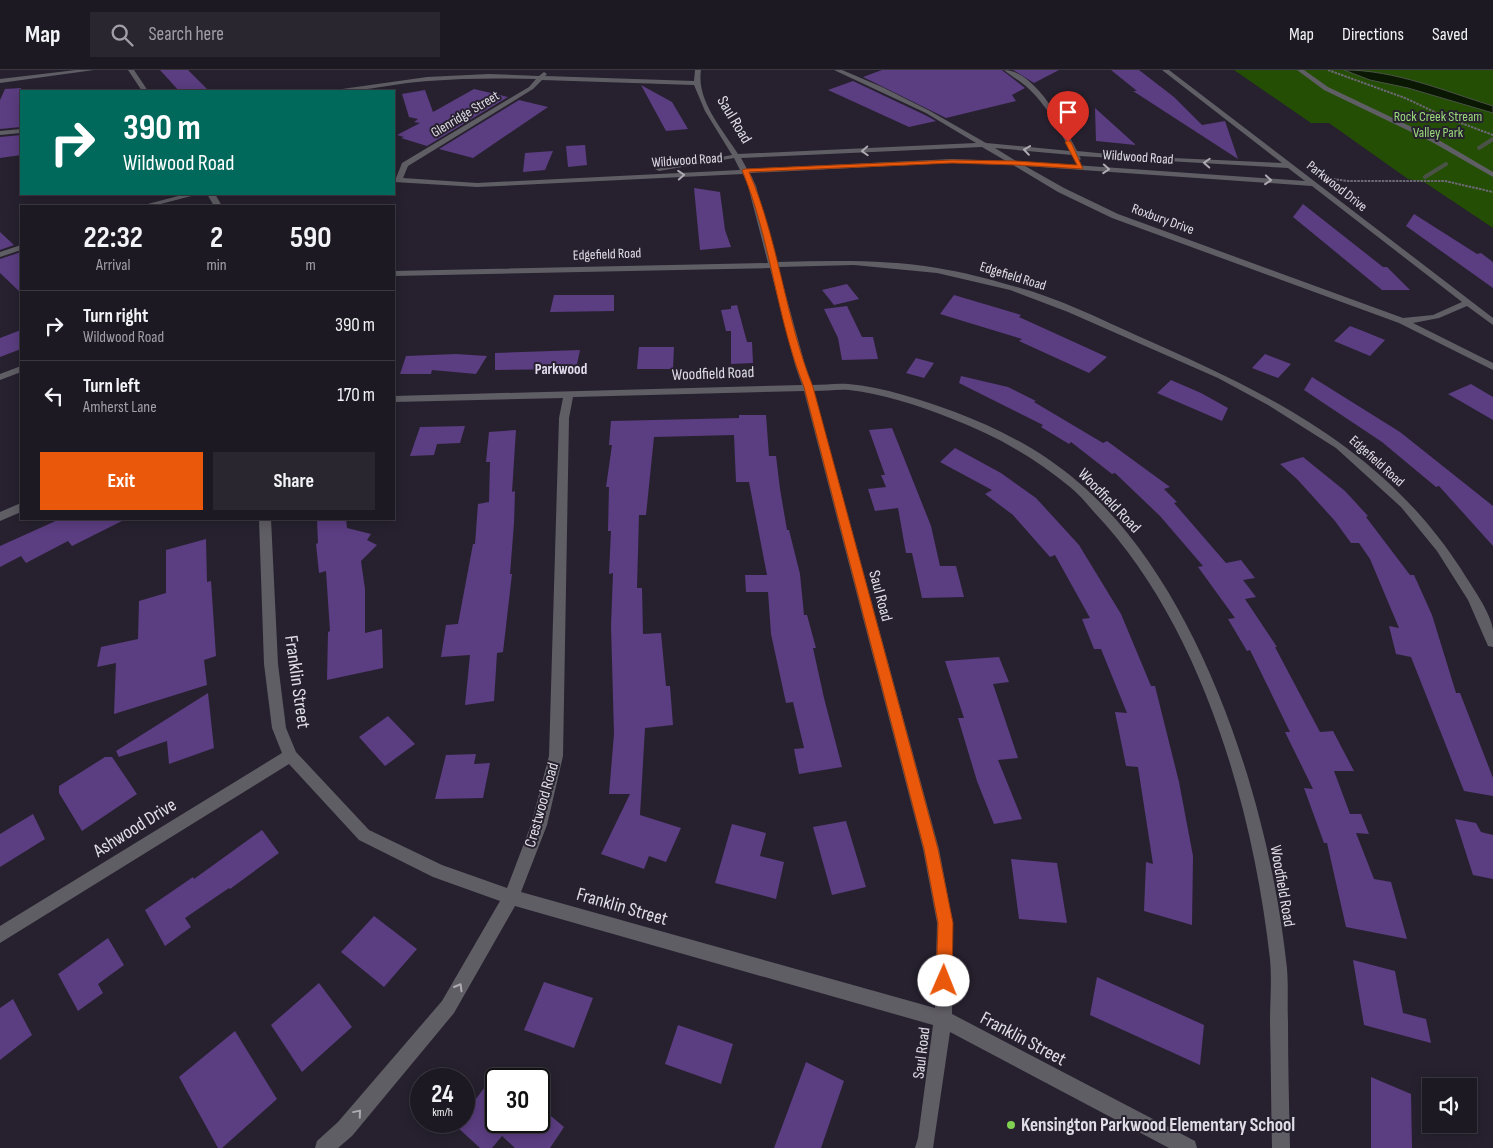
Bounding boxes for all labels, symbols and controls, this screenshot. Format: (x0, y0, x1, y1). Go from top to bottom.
search box (90, 12, 440, 57)
text: Map (25, 20, 60, 49)
icon: search (108, 21, 136, 49)
text: Search here (148, 23, 224, 46)
text: Map (1289, 24, 1314, 45)
text: Directions (1342, 24, 1404, 45)
text: Saved (1432, 24, 1468, 45)
street label: Glenridge Street (428, 87, 502, 141)
pin (1047, 91, 1089, 142)
street label: Saul Road (712, 93, 756, 147)
icon: arrive (1054, 98, 1082, 126)
text: 390 m (123, 107, 201, 150)
park label: Rock Creek Stream Valley Park (1394, 108, 1482, 141)
icon: right (40, 110, 105, 175)
one-way arrow (861, 145, 869, 156)
one-way arrow (1023, 145, 1031, 156)
street label: Wildwood Road (1102, 146, 1174, 168)
street label: Wildwood Road (651, 149, 723, 171)
text: Wildwood Road (123, 150, 235, 177)
one-way arrow (1203, 157, 1211, 168)
street label: Parkwood Drive (1303, 157, 1371, 215)
one-way arrow (1102, 164, 1110, 175)
one-way arrow (678, 169, 686, 180)
one-way arrow (1264, 174, 1272, 185)
street label: Roxbury Drive (1129, 200, 1197, 238)
text: 22:32 (83, 220, 143, 256)
text: 2 (210, 220, 223, 256)
text: 590 (290, 220, 332, 256)
street label: Edgefield Road (573, 244, 642, 264)
text: Arrival (96, 256, 130, 275)
text: min (206, 256, 227, 275)
text: m (306, 256, 316, 275)
street label: Edgefield Road (978, 258, 1048, 294)
text: Turn right (83, 305, 148, 328)
icon: right (40, 312, 68, 340)
text: 390 m (335, 314, 375, 337)
text: Wildwood Road (83, 328, 164, 347)
district label: Parkwood (535, 360, 587, 379)
street label: Woodfield Road (672, 363, 754, 385)
text: Turn left (83, 375, 140, 398)
icon: left (40, 382, 68, 410)
text: 170 m (337, 384, 375, 407)
text: Amherst Lane (83, 398, 157, 417)
street label: Edgefield Road (1346, 432, 1408, 490)
button: Exit (40, 452, 203, 510)
button: Share (213, 452, 375, 510)
street label: Woodfield Road (1074, 465, 1144, 537)
street label: Saul Road (864, 568, 896, 624)
street label: Franklin Street (279, 634, 315, 730)
street label: Crestwood Road (521, 760, 563, 850)
street label: Ashwood Drive (88, 793, 181, 863)
street label: Woodfield Road (1265, 844, 1299, 928)
street label: Franklin Street (574, 883, 670, 931)
position arrow (917, 954, 969, 1006)
one-way arrow (453, 983, 463, 992)
street label: Franklin Street (976, 1007, 1070, 1071)
street label: Saul Road (909, 1026, 935, 1080)
speed limit sign: 30 (485, 1068, 550, 1133)
map controls (1422, 1078, 1477, 1133)
button: sound (1422, 1078, 1477, 1133)
text: 24 (431, 1079, 454, 1110)
text: km/h (432, 1105, 453, 1120)
one-way arrow (352, 1110, 361, 1119)
place label: Kensington Parkwood Elementary School (1021, 1114, 1295, 1137)
marker: Kensington Parkwood Elementary School (1005, 1119, 1017, 1131)

